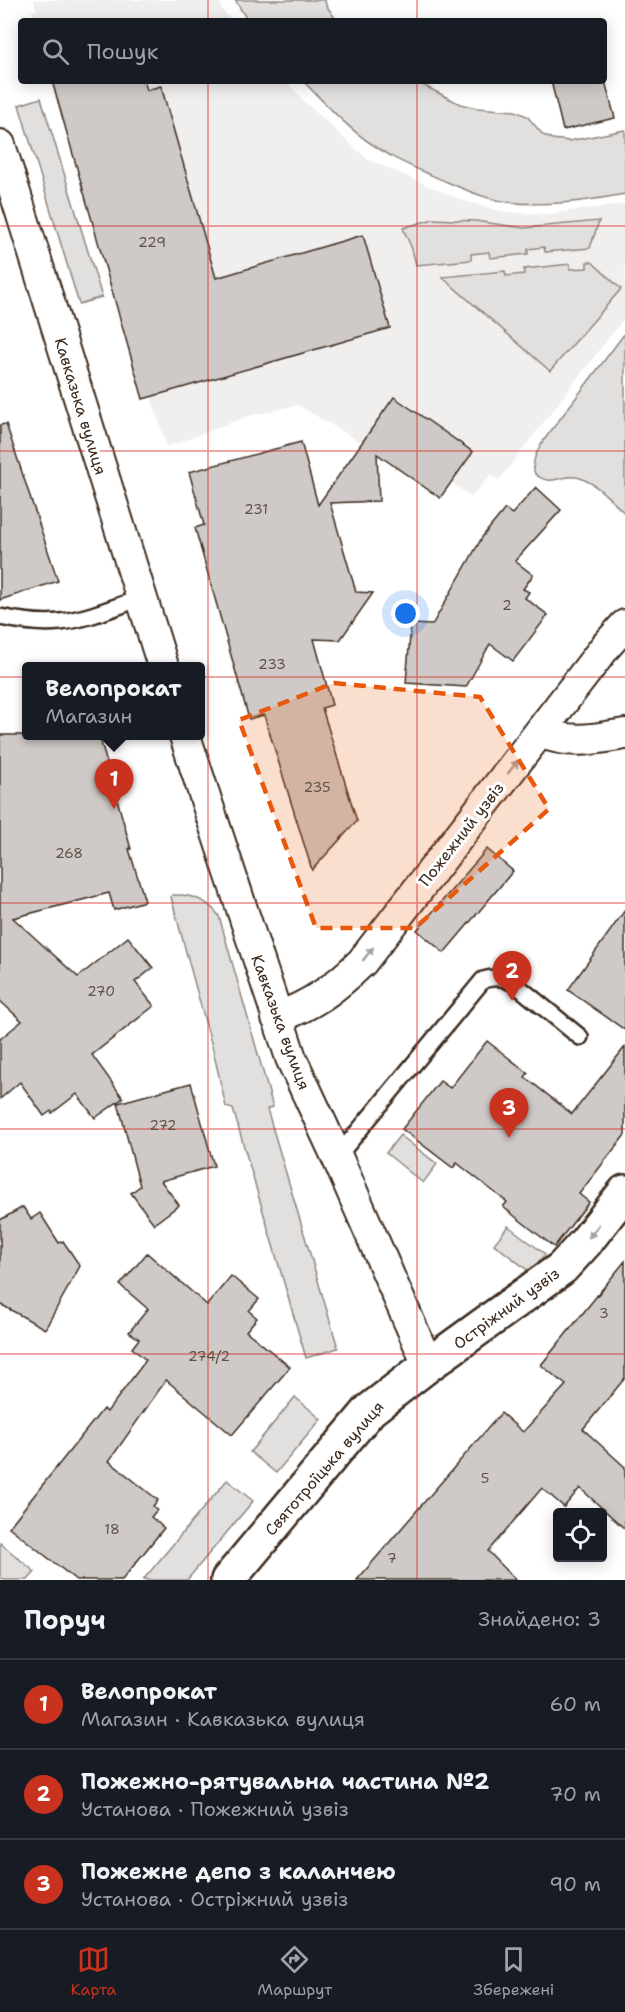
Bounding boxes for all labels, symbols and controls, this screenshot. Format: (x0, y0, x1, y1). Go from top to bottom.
search box (18, 18, 607, 84)
icon: search (39, 35, 72, 68)
text: Пошук (87, 37, 158, 66)
house number: 229 (138, 233, 166, 251)
street label: Кавказька вулиця (50, 335, 111, 477)
house number: 231 (244, 500, 268, 518)
house number: 2 (502, 596, 512, 614)
your location (391, 599, 420, 628)
house number: 233 (258, 655, 286, 673)
popup (22, 662, 205, 740)
text: Велопрокат (45, 674, 182, 703)
text: Магазин (45, 703, 132, 729)
one-way arrow (507, 759, 520, 775)
pin: 1 (94, 760, 134, 809)
house number: 235 (303, 778, 331, 796)
street label: Пожежний узвіз (414, 778, 509, 891)
house number: 268 (55, 844, 83, 862)
one-way arrow (362, 946, 374, 962)
street label: Кавказька вулиця (246, 952, 315, 1093)
pin: 2 (492, 952, 532, 1001)
house number: 270 (87, 982, 115, 1000)
pin: 3 (490, 1088, 528, 1138)
house number: 272 (149, 1116, 177, 1134)
one-way arrow (588, 1223, 601, 1239)
street label: Остріжний узвіз (449, 1263, 564, 1354)
house number: 3 (599, 1304, 609, 1322)
house number: 274/2 (188, 1347, 230, 1365)
street label: Святотроїцька вулиця (260, 1397, 389, 1540)
house number: 5 (481, 1469, 489, 1487)
map controls (553, 1508, 607, 1562)
button: locate (553, 1508, 607, 1562)
house number: 18 (104, 1520, 120, 1538)
house number: 7 (387, 1549, 397, 1567)
text: Поруч (24, 1602, 106, 1637)
text: Знайдено: 3 (478, 1606, 601, 1632)
text: Велопрокат (81, 1677, 217, 1706)
text: 1 (39, 1691, 48, 1717)
text: 60 m (549, 1691, 601, 1717)
text: Магазин · Кавказька вулиця (81, 1706, 365, 1732)
text: Пожежно-рятувальна частина №2 (81, 1767, 489, 1796)
text: 2 (37, 1781, 51, 1807)
text: 70 m (549, 1781, 601, 1807)
text: Установа · Пожежний узвіз (81, 1796, 349, 1822)
text: Пожежне депо з каланчею (81, 1857, 396, 1886)
text: 3 (37, 1871, 51, 1897)
text: 90 m (549, 1871, 601, 1897)
text: Установа · Остріжний узвіз (81, 1886, 348, 1912)
tab: Карта (71, 1943, 116, 2000)
tab: Маршрут (258, 1943, 332, 2000)
tab: Збережені (473, 1943, 554, 2000)

